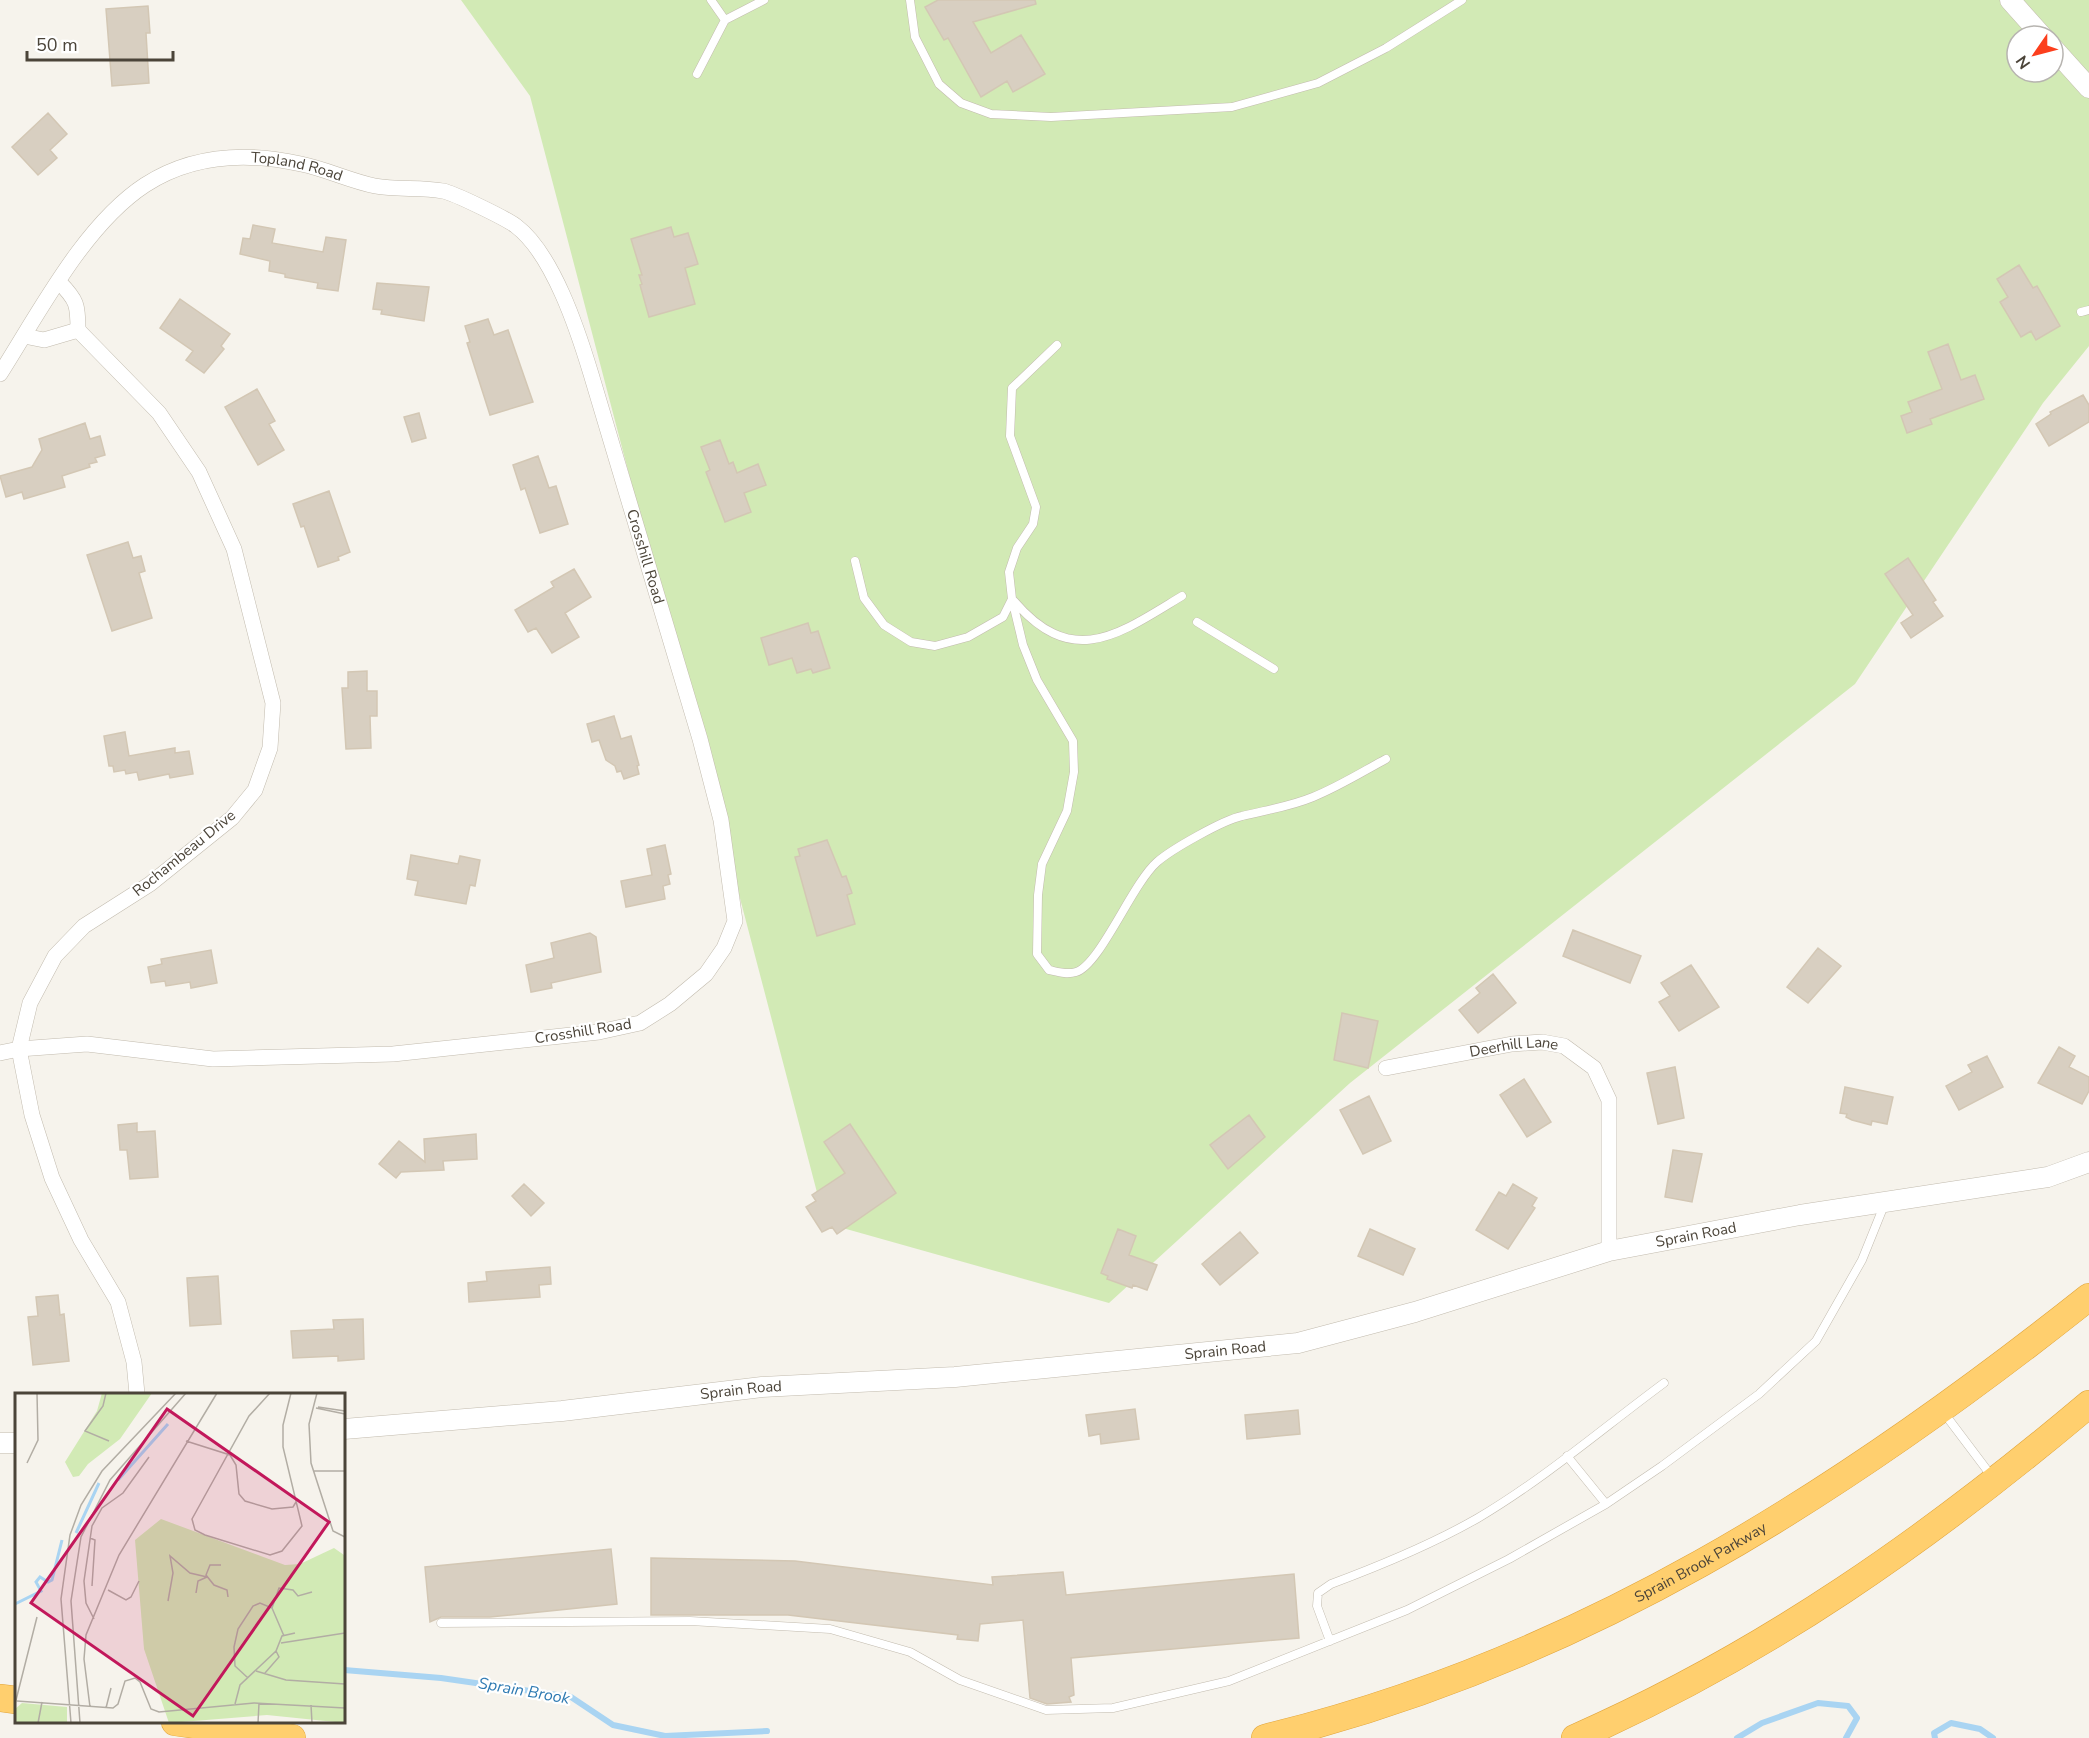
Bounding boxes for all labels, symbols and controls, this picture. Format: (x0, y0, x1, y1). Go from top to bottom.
scale bar (27, 24, 172, 62)
north arrow (2005, 24, 2065, 84)
text: 50 m (36, 33, 78, 57)
text: N (2011, 51, 2036, 73)
street label: Topland Road (250, 147, 345, 186)
street label: Crosshill Road (622, 507, 669, 606)
street label: Rochambeau Drive (128, 805, 240, 901)
street label: Crosshill Road (533, 1013, 633, 1049)
street label: Deerhill Lane (1468, 1032, 1560, 1062)
street label: Sprain Road (1654, 1217, 1738, 1252)
street label: Sprain Road (1183, 1336, 1267, 1364)
street label: Sprain Road (699, 1376, 782, 1404)
inset map (15, 1393, 345, 1723)
street label: Sprain Brook Parkway (1631, 1517, 1770, 1607)
water label: Sprain Brook (477, 1672, 572, 1710)

